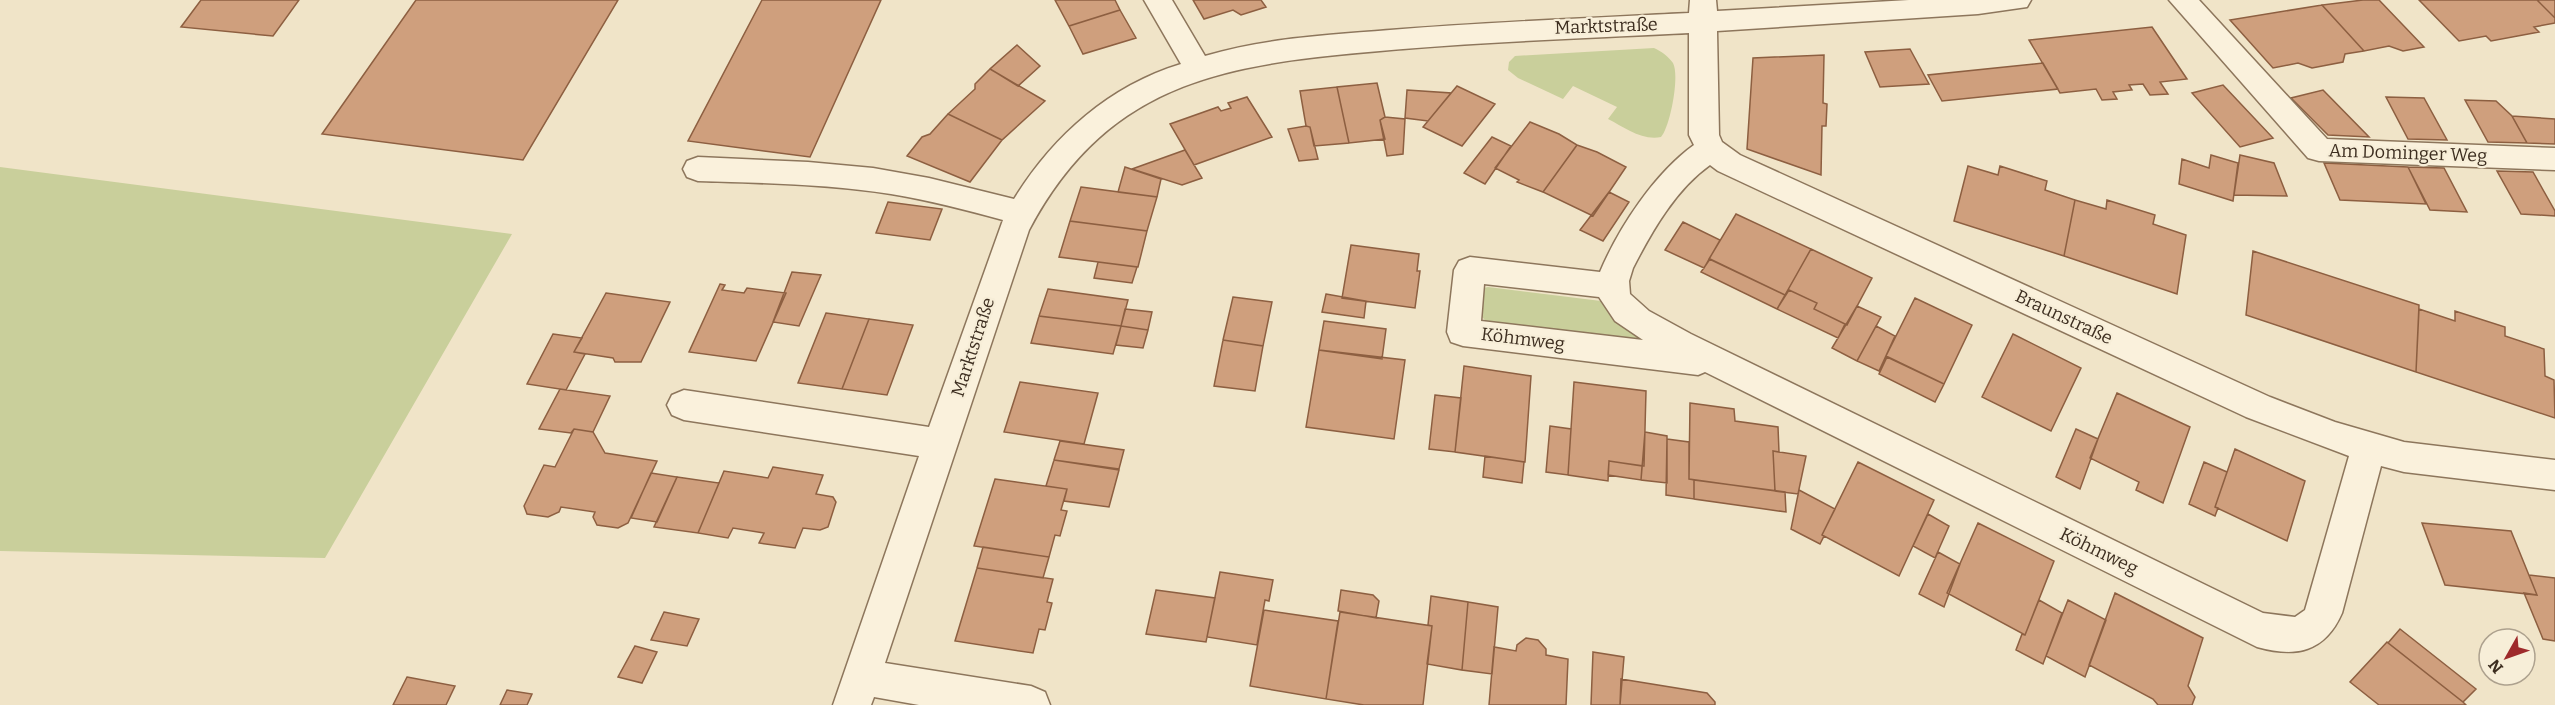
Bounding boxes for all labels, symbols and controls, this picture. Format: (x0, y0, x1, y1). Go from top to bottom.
street label: Marktstraße (1554, 13, 1658, 39)
street label: Am Dominger Weg (2328, 139, 2488, 167)
street label: Braunstraße (2012, 285, 2116, 349)
street label: Marktstraße (947, 295, 999, 399)
street label: Köhmweg (1480, 323, 1566, 355)
street label: Köhmweg (2056, 523, 2142, 579)
north arrow (2477, 627, 2537, 687)
text: N (2485, 655, 2507, 677)

